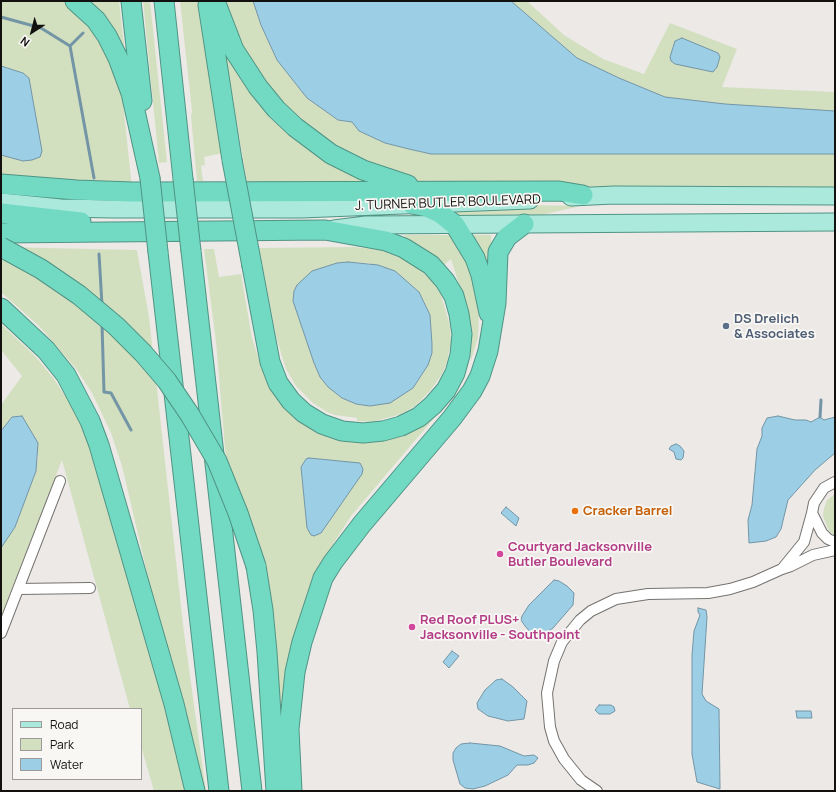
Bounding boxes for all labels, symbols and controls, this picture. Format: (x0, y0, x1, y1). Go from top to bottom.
north arrow (12, 12, 52, 52)
text: N (17, 34, 32, 51)
street label: J. TURNER BUTLER BOULEVARD (355, 192, 541, 214)
place label: DS Drelich & Associates (734, 311, 815, 342)
marker: DS Drelich & Associates (721, 321, 731, 331)
place label: Cracker Barrel (583, 503, 672, 519)
marker: Cracker Barrel (570, 506, 580, 516)
place label: Courtyard Jacksonville Butler Boulevard (508, 539, 652, 570)
marker: Courtyard Jacksonville Butler Boulevard (495, 549, 505, 559)
place label: Red Roof PLUS+ Jacksonville - Southpoint (420, 612, 580, 643)
marker: Red Roof PLUS+ Jacksonville - Southpoint (407, 622, 417, 632)
legend (12, 708, 142, 780)
text: Road (50, 716, 78, 733)
text: Park (50, 736, 74, 753)
text: Water (50, 756, 83, 773)

